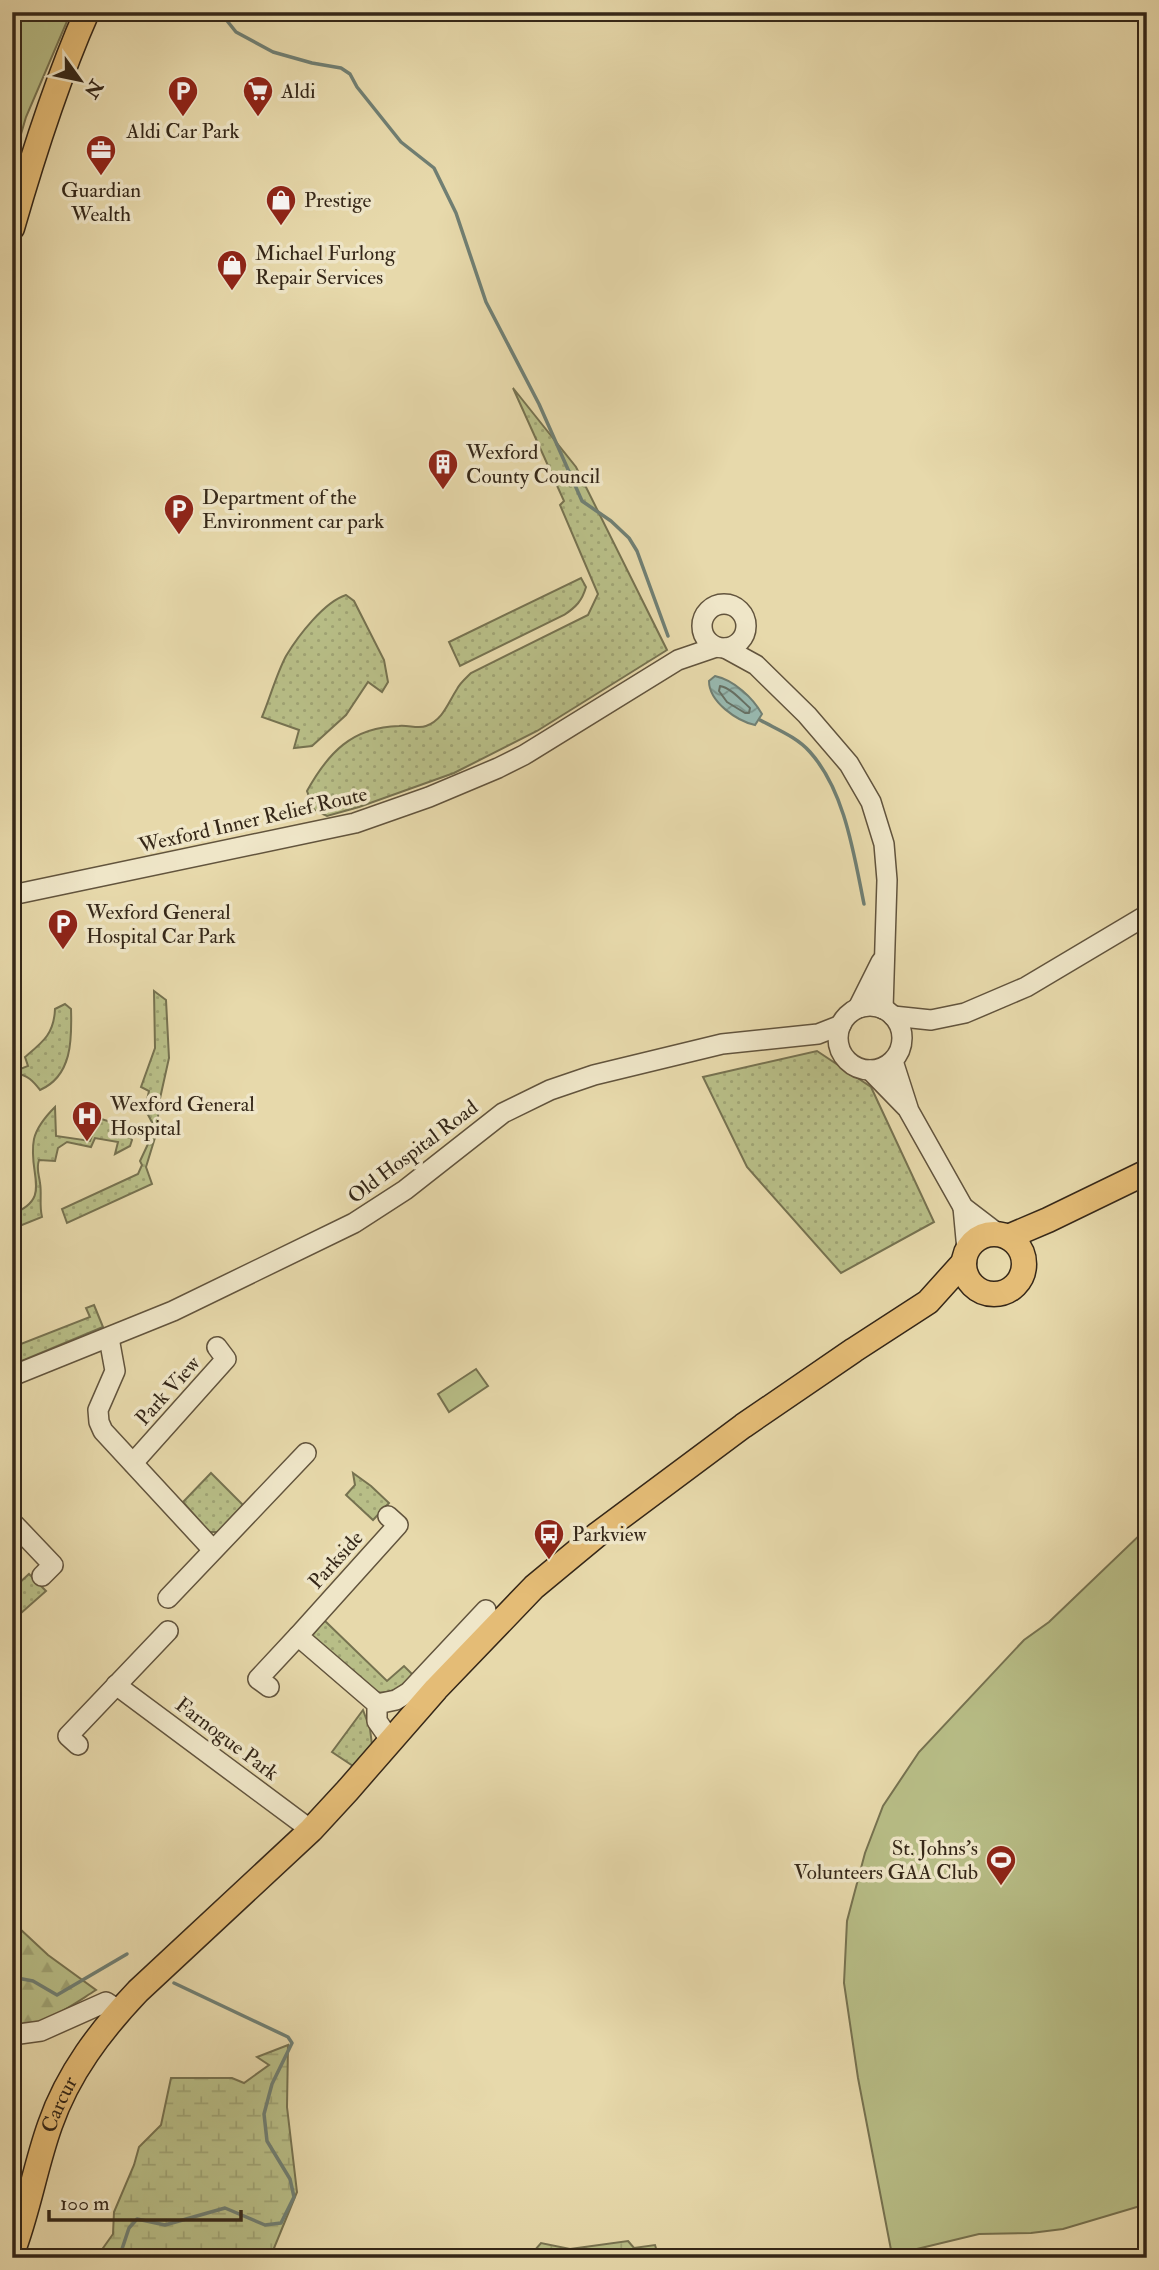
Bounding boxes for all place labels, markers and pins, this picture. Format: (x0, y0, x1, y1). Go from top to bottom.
parking icon: Aldi Car Park (166, 74, 200, 118)
supermarket icon: Aldi (241, 74, 275, 118)
place label: Aldi (280, 78, 316, 105)
place label: Aldi Car Park (125, 118, 240, 145)
office icon: Guardian Wealth (84, 133, 118, 177)
place label: Guardian Wealth (61, 177, 141, 228)
shop icon: Prestige (264, 183, 298, 227)
place label: Prestige (304, 187, 372, 214)
place label: Michael Furlong Repair Services (255, 240, 396, 291)
shop icon: Michael Furlong Repair Services (215, 248, 249, 292)
place label: Wexford County Council (465, 439, 601, 490)
building icon: Wexford County Council (426, 447, 460, 491)
place label: Department of the Environment car park (202, 484, 384, 535)
parking icon: Department of the Environment car park (162, 492, 196, 536)
place label: Wexford General Hospital Car Park (85, 899, 236, 950)
parking icon: Wexford General Hospital Car Park (46, 907, 80, 951)
place label: Wexford General Hospital (109, 1091, 255, 1142)
hospital icon: Wexford General Hospital (70, 1099, 104, 1143)
bus stop icon: Parkview (532, 1517, 566, 1561)
place label: Parkview (572, 1521, 648, 1548)
place label: St. Johns's Volunteers GAA Club (794, 1835, 978, 1886)
sports icon: St. Johns's Volunteers GAA Club (984, 1843, 1018, 1887)

